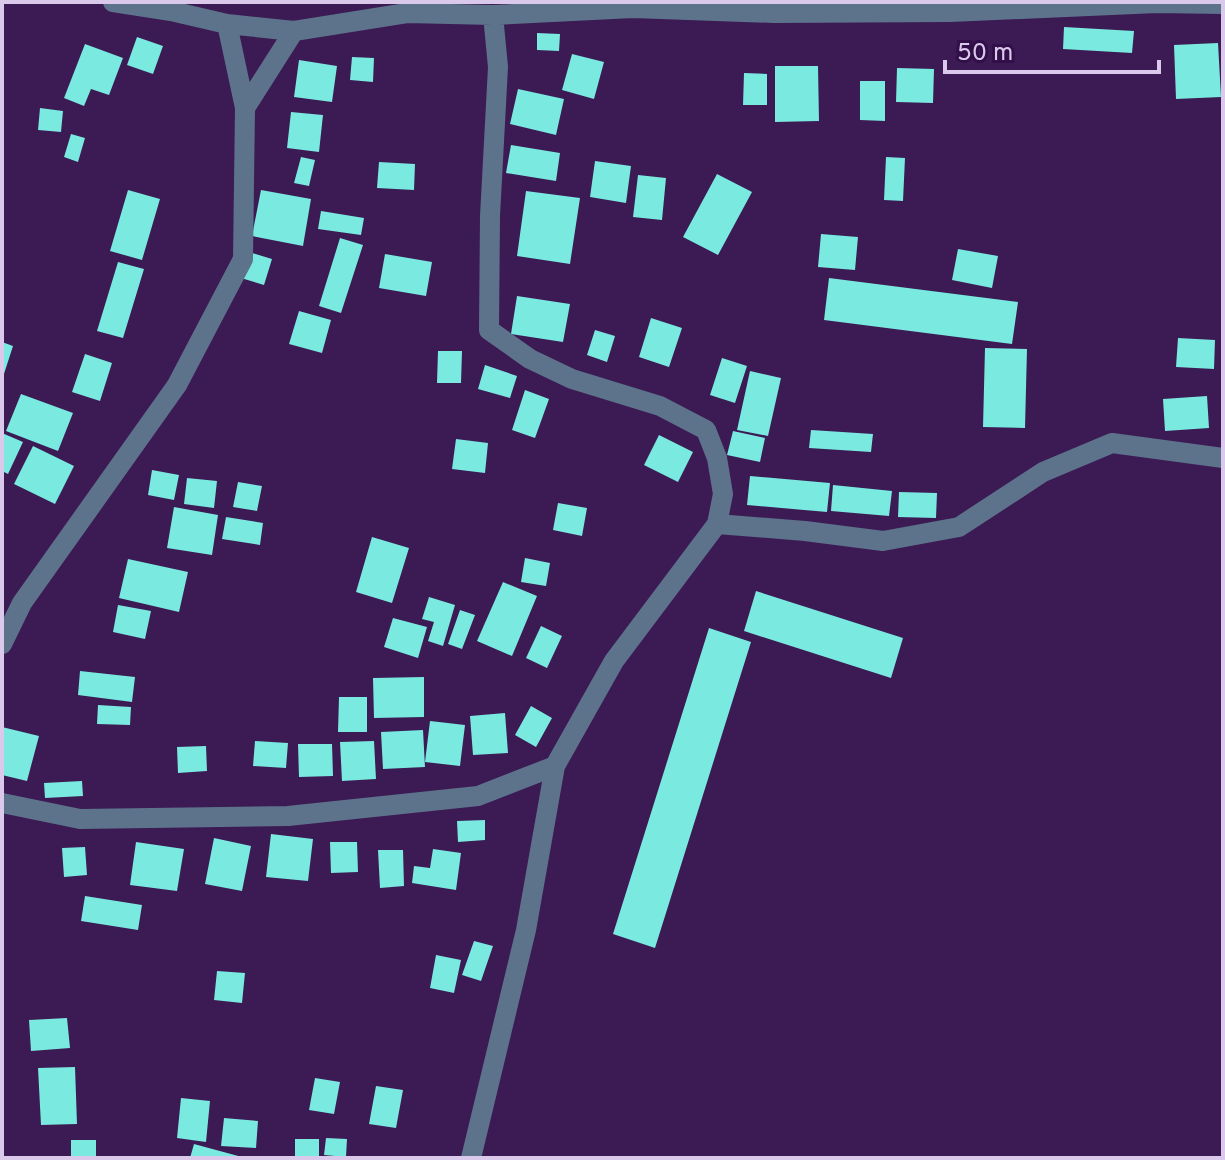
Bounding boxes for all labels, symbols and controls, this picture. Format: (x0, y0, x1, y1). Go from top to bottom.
scale bar (945, 24, 1159, 74)
text: 50 m (957, 39, 1013, 69)

